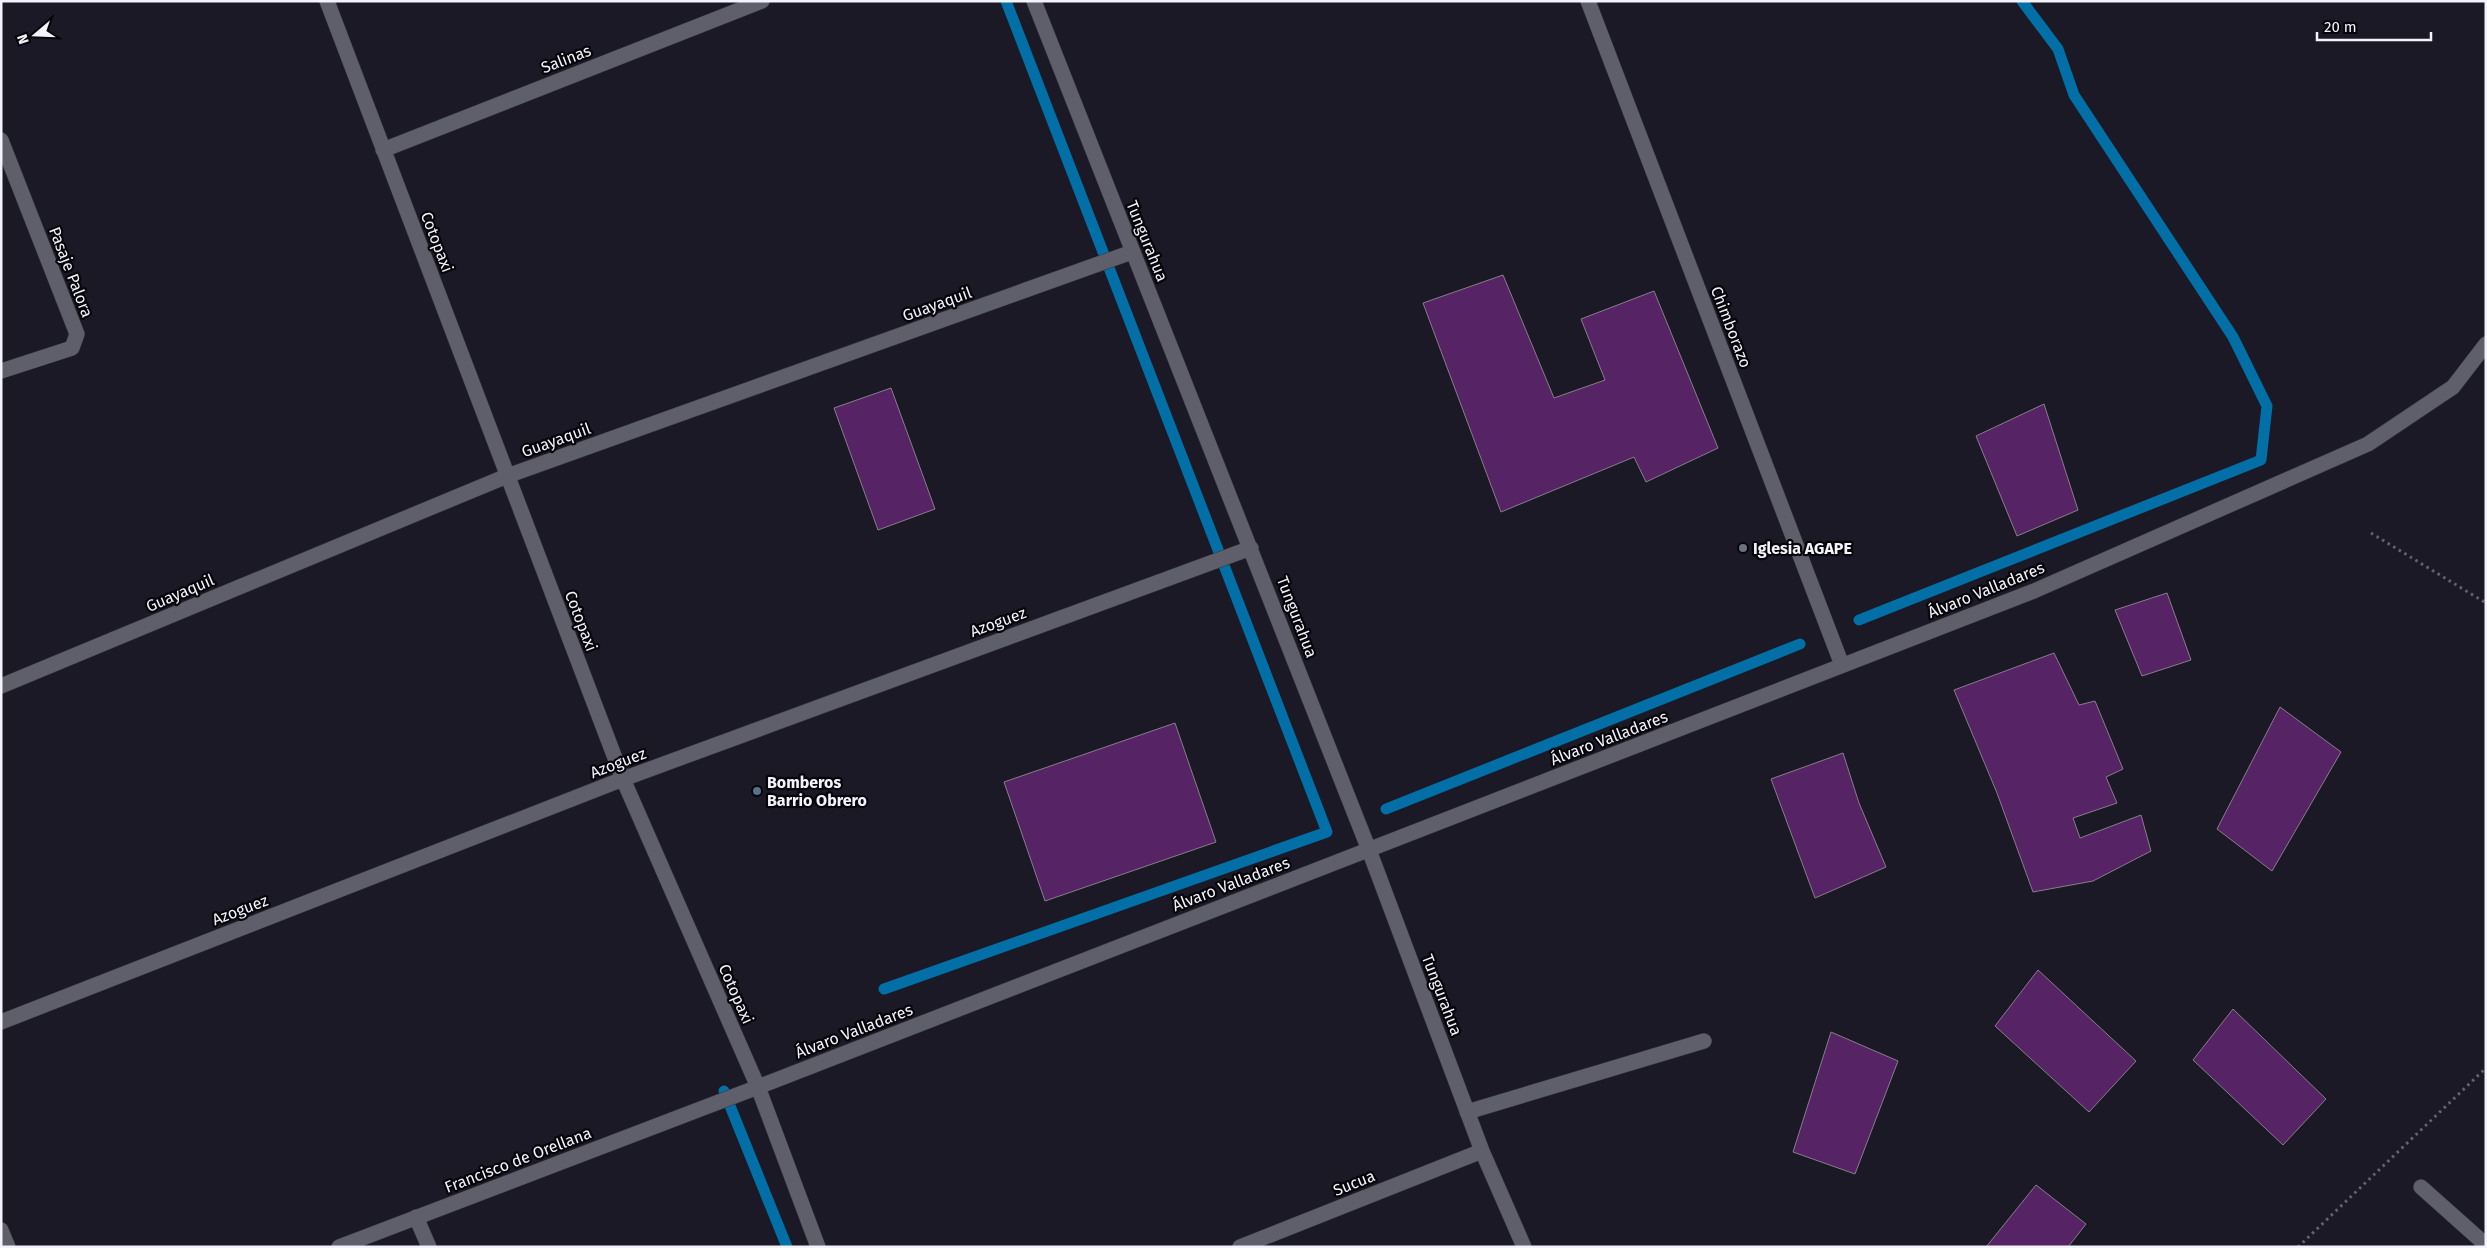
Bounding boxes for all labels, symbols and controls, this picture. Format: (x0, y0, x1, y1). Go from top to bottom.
north arrow (10, 10, 60, 60)
scale bar (2317, 10, 2431, 42)
text: 20 m (2324, 18, 2357, 36)
text: N (14, 32, 33, 46)
street label: Salinas (538, 41, 594, 77)
street label: Tungurahua (1122, 198, 1172, 284)
street label: Cotopaxi (417, 209, 457, 275)
street label: Pasaje Palora (45, 224, 97, 320)
street label: Guayaquil (900, 283, 974, 325)
street label: Chimborazo (1707, 284, 1755, 370)
street label: Guayaquil (519, 419, 593, 461)
place label: Iglesia AGAPE (1753, 539, 1852, 558)
marker: Iglesia AGAPE (1737, 542, 1749, 554)
street label: Álvaro Valladares (1924, 557, 2047, 622)
street label: Guayaquil (143, 570, 217, 616)
street label: Tungurahua (1273, 574, 1321, 660)
street label: Cotopaxi (561, 588, 601, 654)
street label: Azoguez (967, 603, 1029, 641)
street label: Álvaro Valladares (1547, 706, 1670, 769)
street label: Azoguez (587, 744, 649, 782)
place label: Bomberos Barrio Obrero (767, 773, 867, 810)
marker: Bomberos Barrio Obrero (751, 785, 763, 797)
street label: Álvaro Valladares (1169, 852, 1292, 915)
street label: Azoguez (209, 891, 271, 929)
street label: Tungurahua (1418, 952, 1466, 1038)
street label: Cotopaxi (714, 961, 758, 1027)
street label: Álvaro Valladares (792, 999, 915, 1062)
street label: Francisco de Orellana (442, 1123, 594, 1197)
street label: Sucua (1330, 1166, 1378, 1200)

